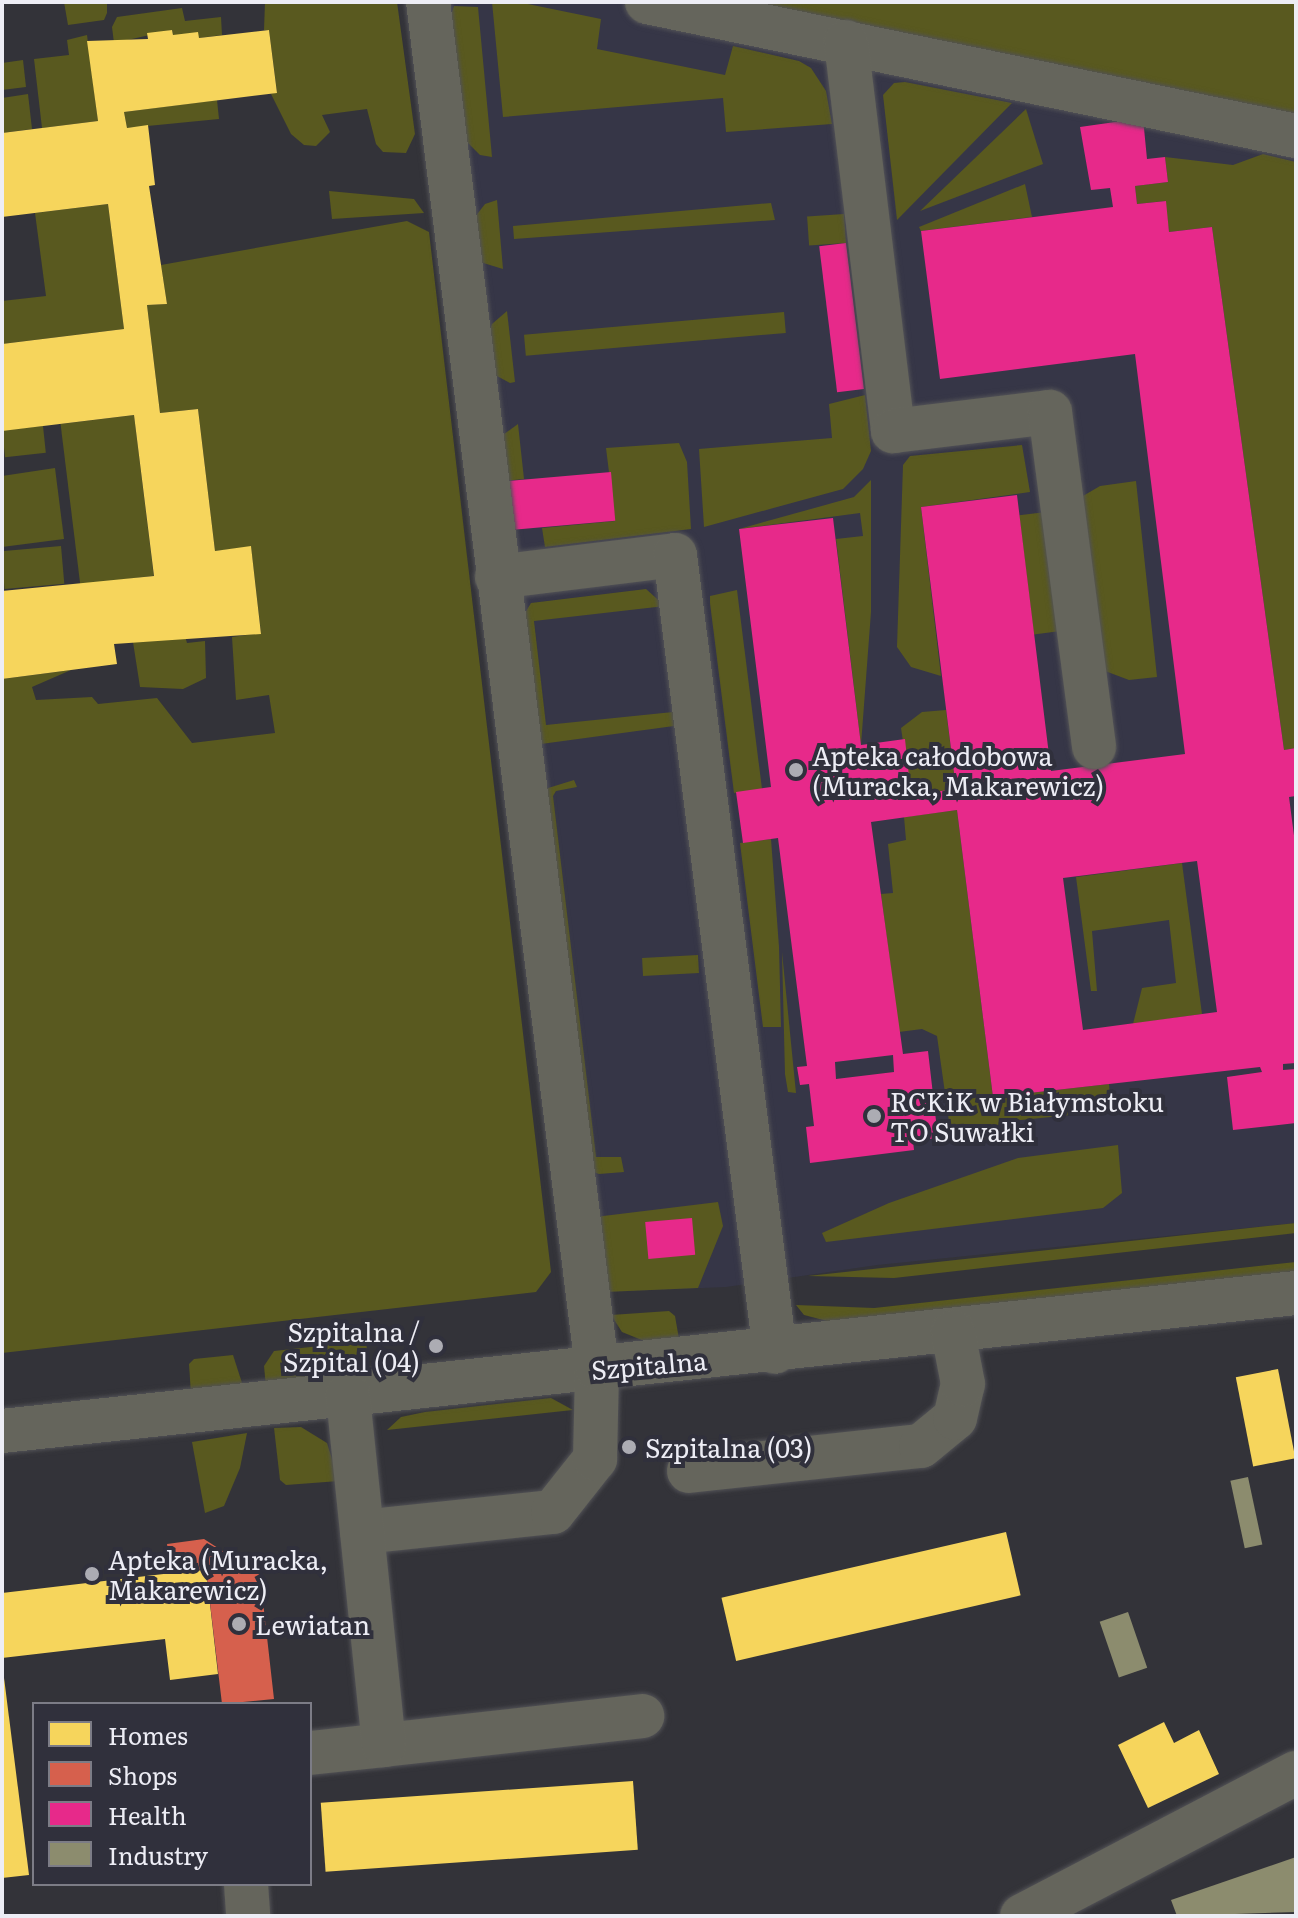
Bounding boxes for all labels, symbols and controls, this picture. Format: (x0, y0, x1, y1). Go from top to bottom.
place label: Apteka całodobowa (Muracka, Makarewicz) (812, 739, 1104, 800)
marker: Apteka całodobowa (Muracka, Makarewicz) (787, 761, 805, 779)
place label: RCKiK w Białymstoku TO Suwałki (890, 1085, 1164, 1146)
marker: RCKiK w Białymstoku TO Suwałki (865, 1107, 883, 1125)
place label: Szpitalna / Szpital (04) (283, 1315, 420, 1376)
marker: Szpitalna / Szpital (04) (427, 1337, 445, 1355)
street label: Szpitalna (590, 1343, 708, 1385)
place label: Szpitalna (03) (645, 1431, 812, 1463)
marker: Szpitalna (03) (620, 1438, 638, 1456)
place label: Apteka (Muracka, Makarewicz) (108, 1543, 328, 1604)
marker: Apteka (Muracka, Makarewicz) (83, 1565, 101, 1583)
place label: Lewiatan (255, 1608, 370, 1640)
marker: Lewiatan (230, 1615, 248, 1633)
legend (32, 1702, 312, 1886)
text: Homes (108, 1717, 188, 1752)
text: Shops (108, 1757, 177, 1792)
text: Health (108, 1797, 187, 1832)
text: Industry (108, 1837, 208, 1872)

